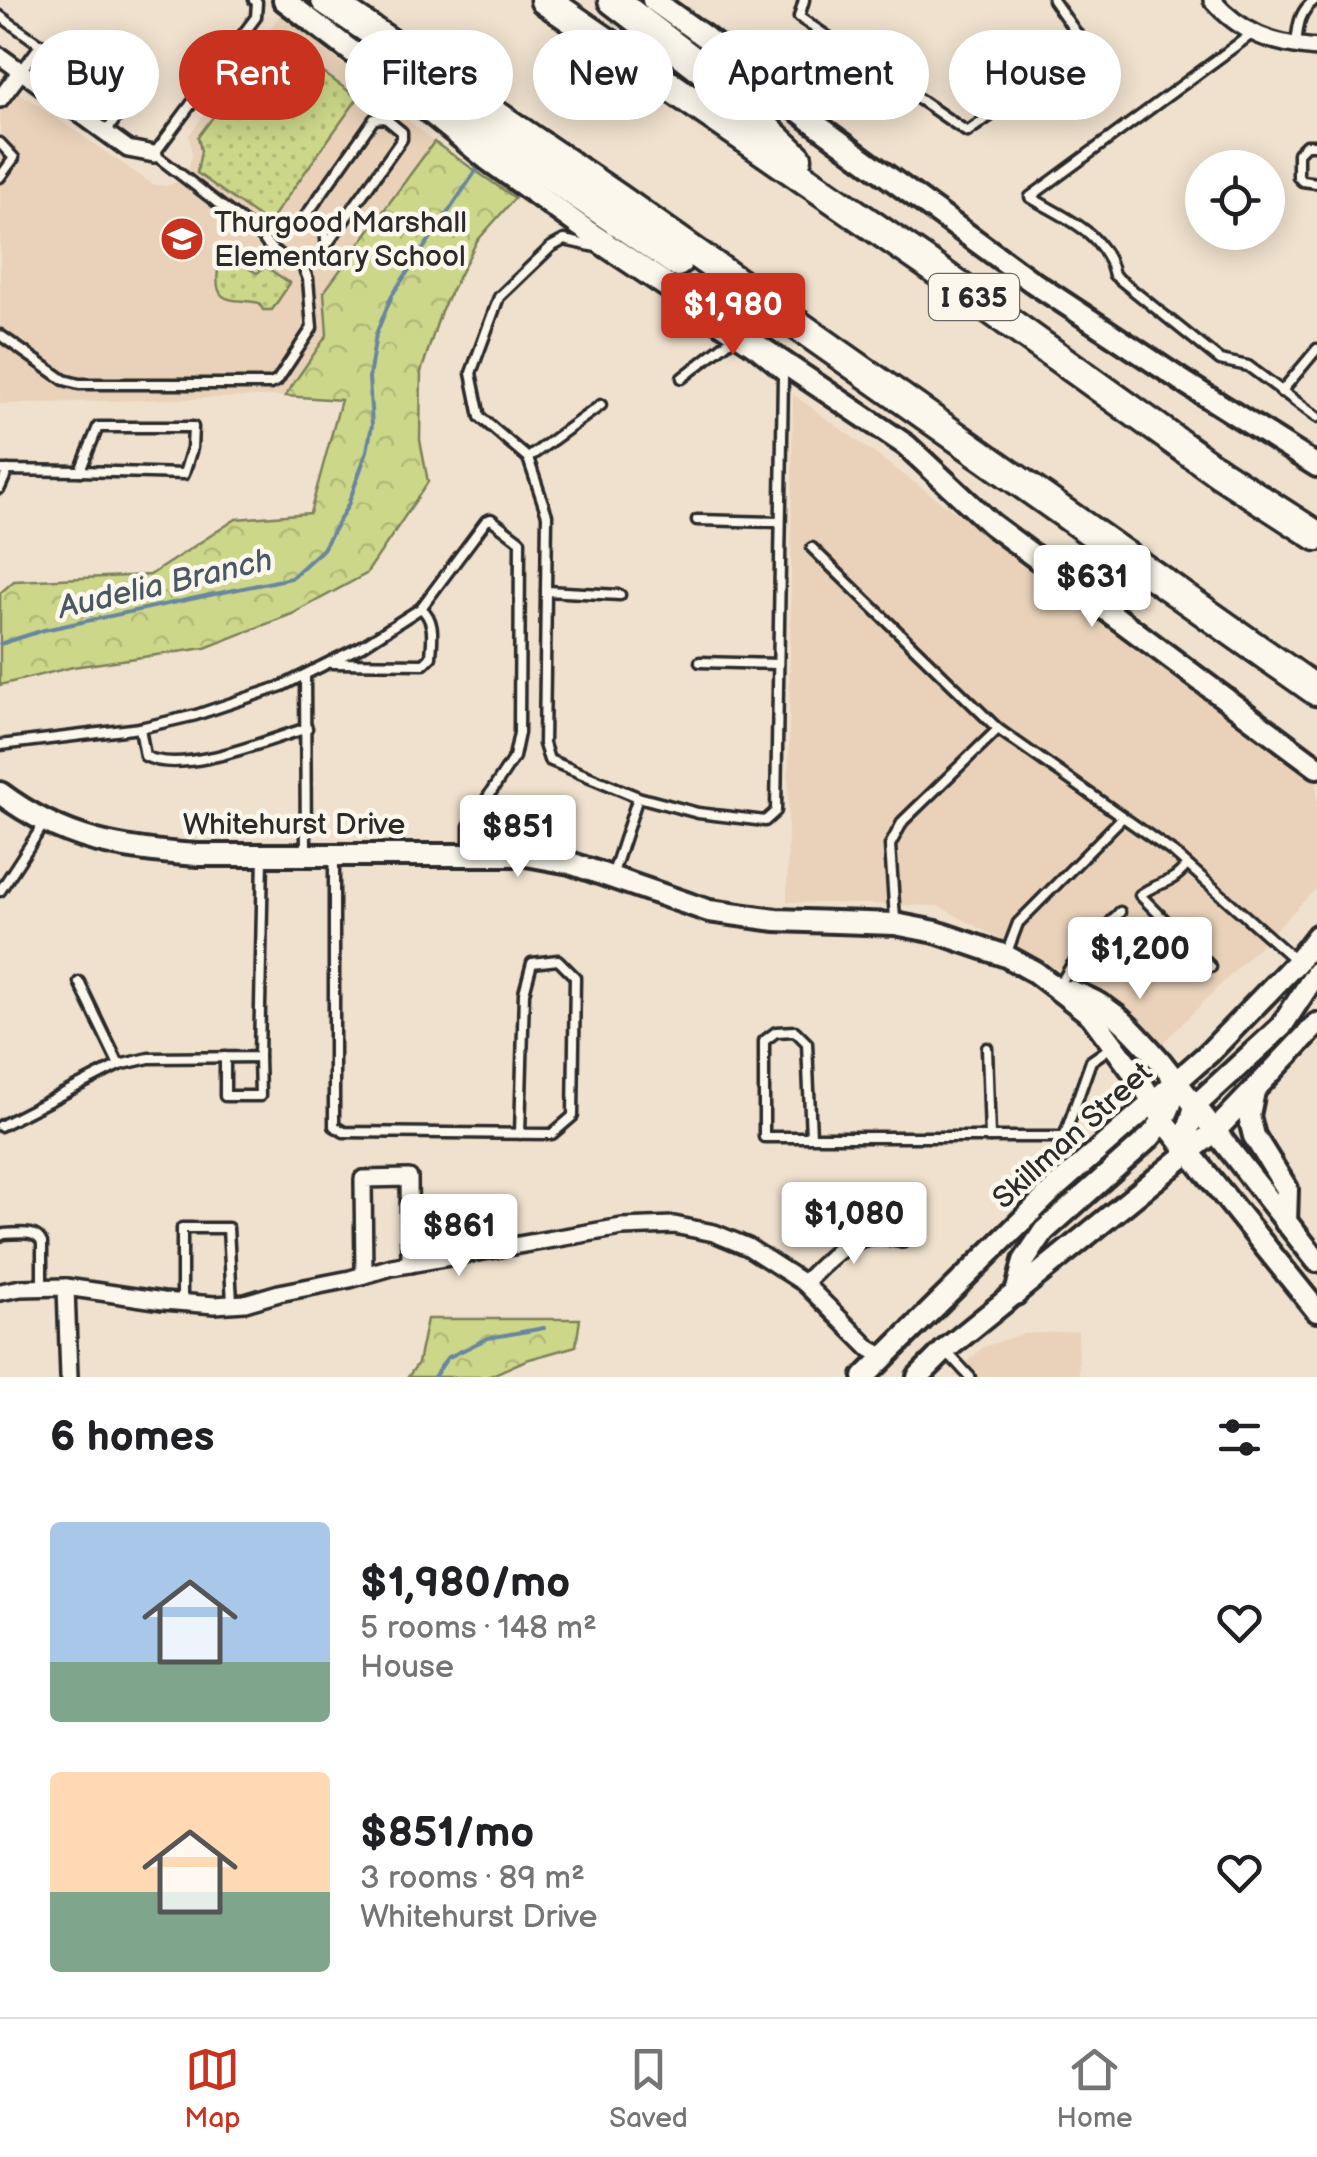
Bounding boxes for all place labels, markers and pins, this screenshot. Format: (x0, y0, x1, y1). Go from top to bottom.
place label: Thurgood Marshall Elementary School (214, 205, 467, 275)
school or university icon: Thurgood Marshall Elementary School (159, 216, 205, 262)
pin: $1,980 (652, 273, 814, 358)
pin: $631 (1033, 545, 1151, 630)
pin: $851 (459, 795, 577, 880)
pin: $1,200 (1059, 917, 1221, 1002)
pin: $1,080 (773, 1182, 935, 1267)
pin: $861 (400, 1194, 518, 1279)

